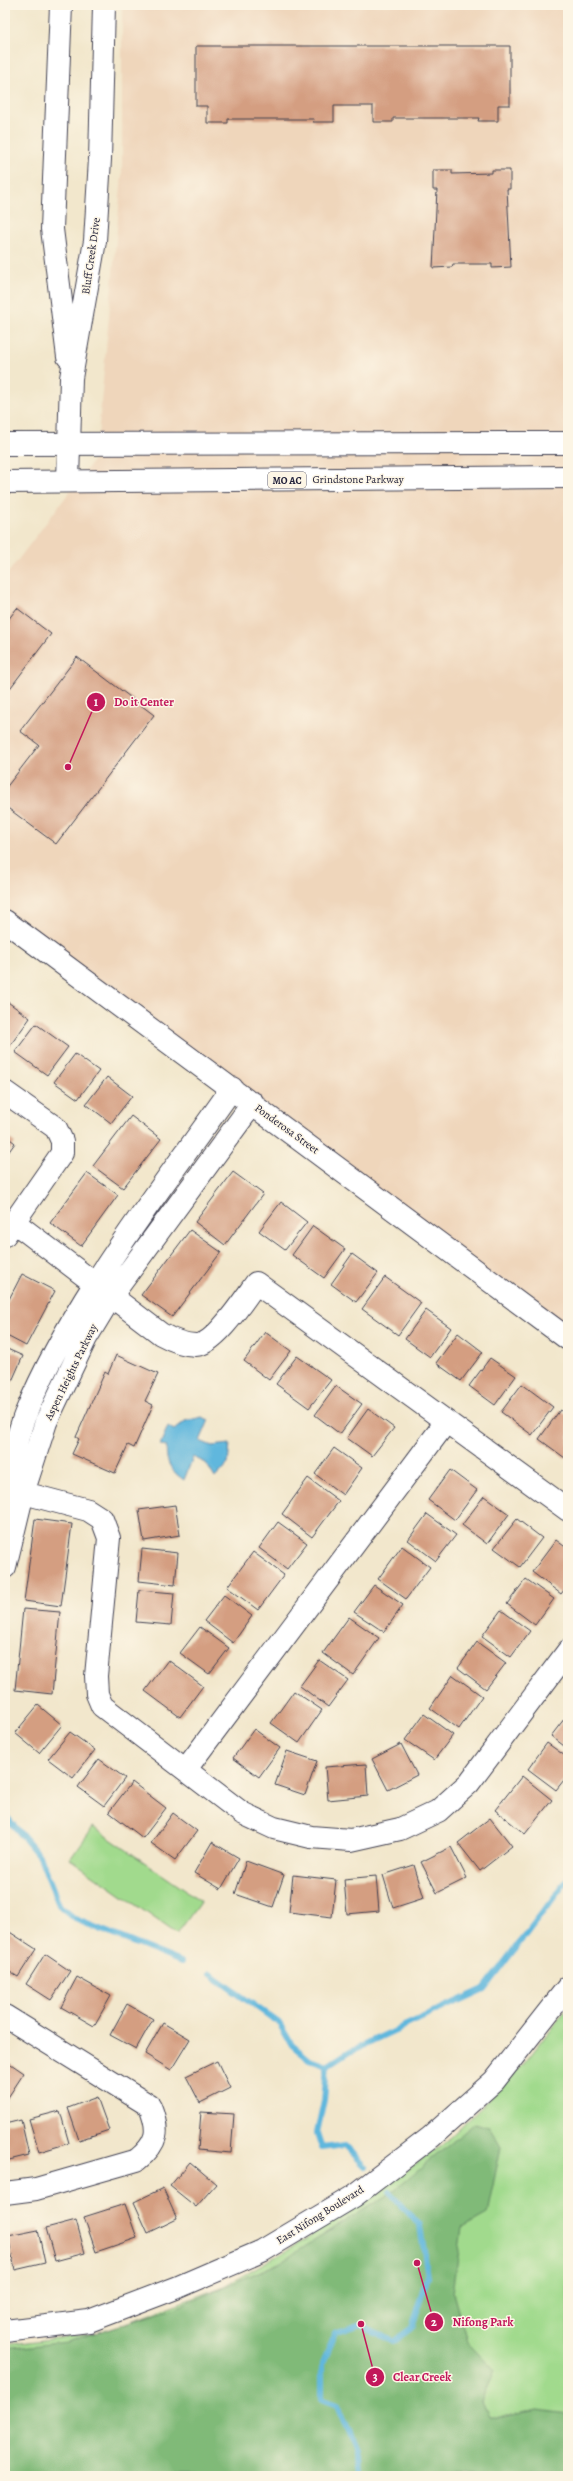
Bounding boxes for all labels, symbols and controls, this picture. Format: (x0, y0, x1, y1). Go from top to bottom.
street label: Bluff Creek Drive (78, 217, 104, 295)
road number: MO AC (268, 472, 306, 488)
street label: Grindstone Parkway (312, 472, 404, 487)
callout: Do it Center (86, 690, 182, 714)
text: 1 (94, 694, 99, 710)
text: Do it Center (114, 694, 174, 710)
street label: Ponderosa Street (252, 1101, 323, 1158)
street label: Aspen Heights Parkway (41, 1321, 101, 1424)
street label: East Nifong Boulevard (273, 2182, 367, 2248)
callout: Nifong Park (424, 2310, 521, 2334)
text: 2 (431, 2314, 437, 2330)
text: Nifong Park (453, 2314, 514, 2330)
callout: Clear Creek (365, 2365, 459, 2389)
text: 3 (372, 2369, 378, 2385)
text: Clear Creek (393, 2369, 452, 2385)

